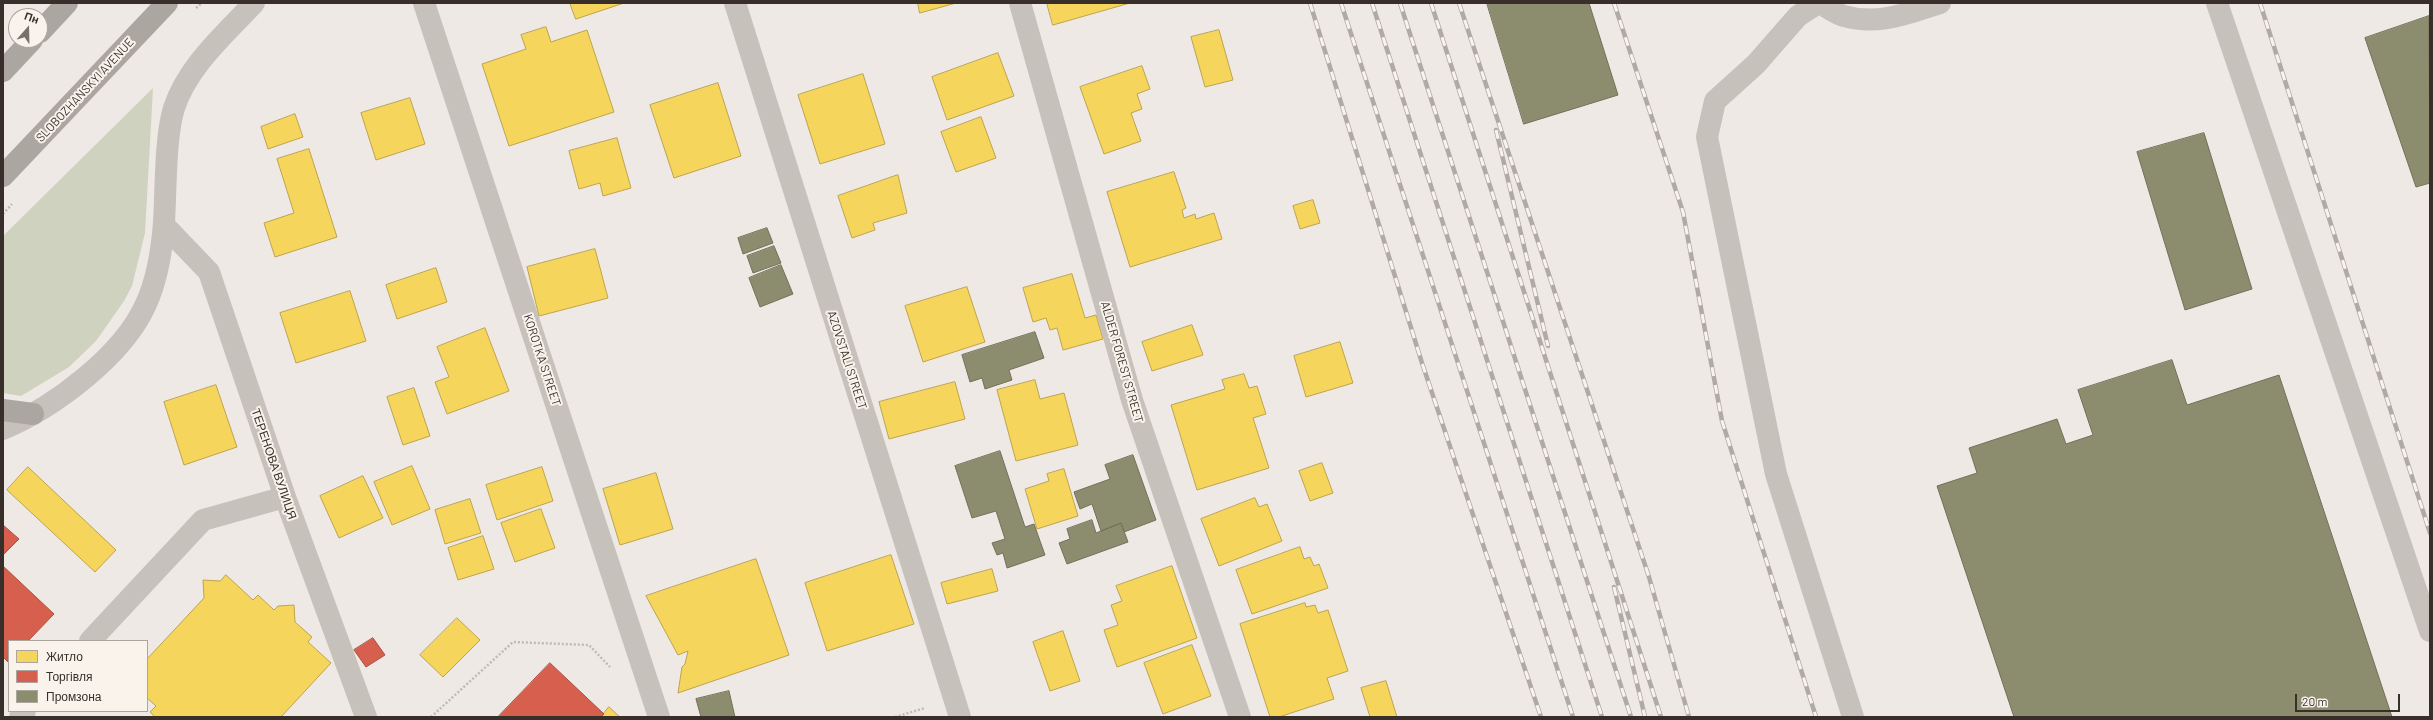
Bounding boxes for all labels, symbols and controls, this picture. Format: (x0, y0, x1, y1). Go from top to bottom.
north arrow (8, 8, 48, 48)
text: Пн (23, 9, 41, 26)
street label: SLOBOZHANSKYI AVENUE (33, 35, 137, 145)
street label: ALDER FOREST STREET (1098, 300, 1146, 424)
street label: AZOVSTALI STREET (824, 309, 870, 411)
street label: KOROTKA STREET (520, 312, 564, 408)
street label: ТЕРЕНОВА ВУЛИЦЯ (248, 407, 300, 521)
legend (8, 640, 148, 712)
text: Житло (46, 649, 83, 663)
text: Торгівля (46, 669, 92, 683)
scale bar (2297, 686, 2402, 712)
text: Промзона (46, 689, 101, 703)
text: 20 m (2302, 694, 2328, 708)

